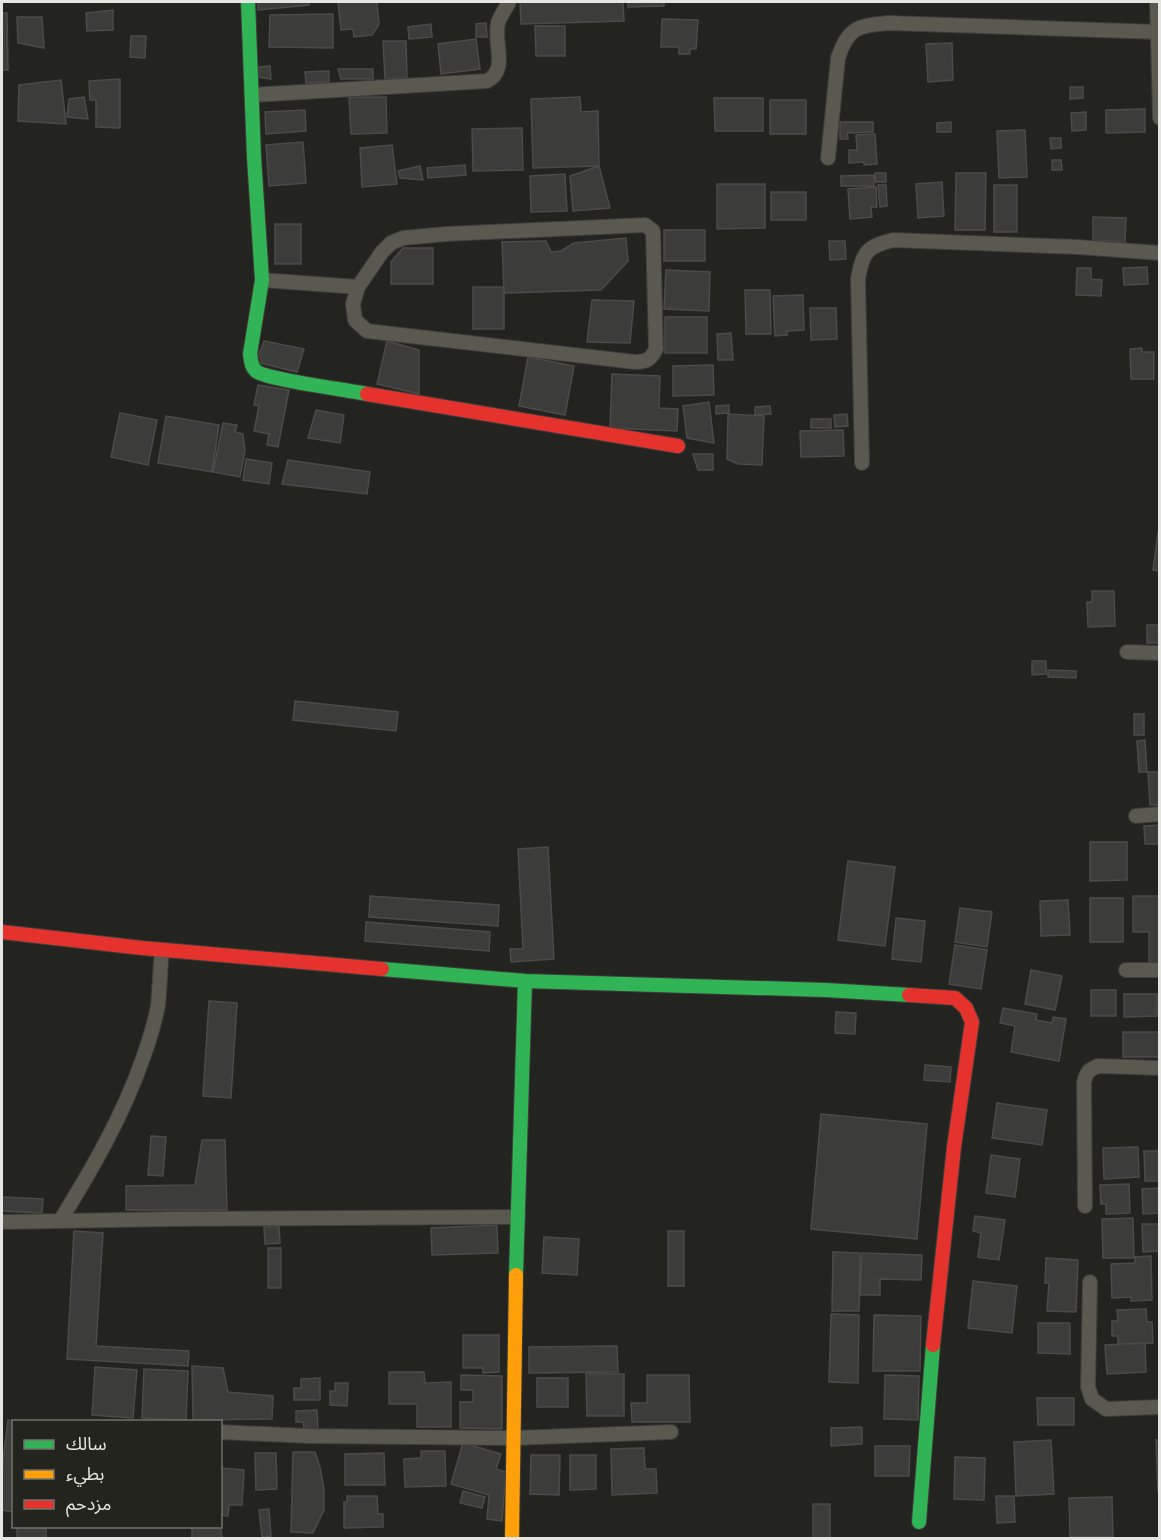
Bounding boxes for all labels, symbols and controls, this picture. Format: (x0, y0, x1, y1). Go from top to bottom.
legend (12, 1420, 222, 1528)
text: سالك (66, 1433, 107, 1454)
text: بطيء (66, 1463, 104, 1487)
text: مزدحم (66, 1493, 111, 1517)

